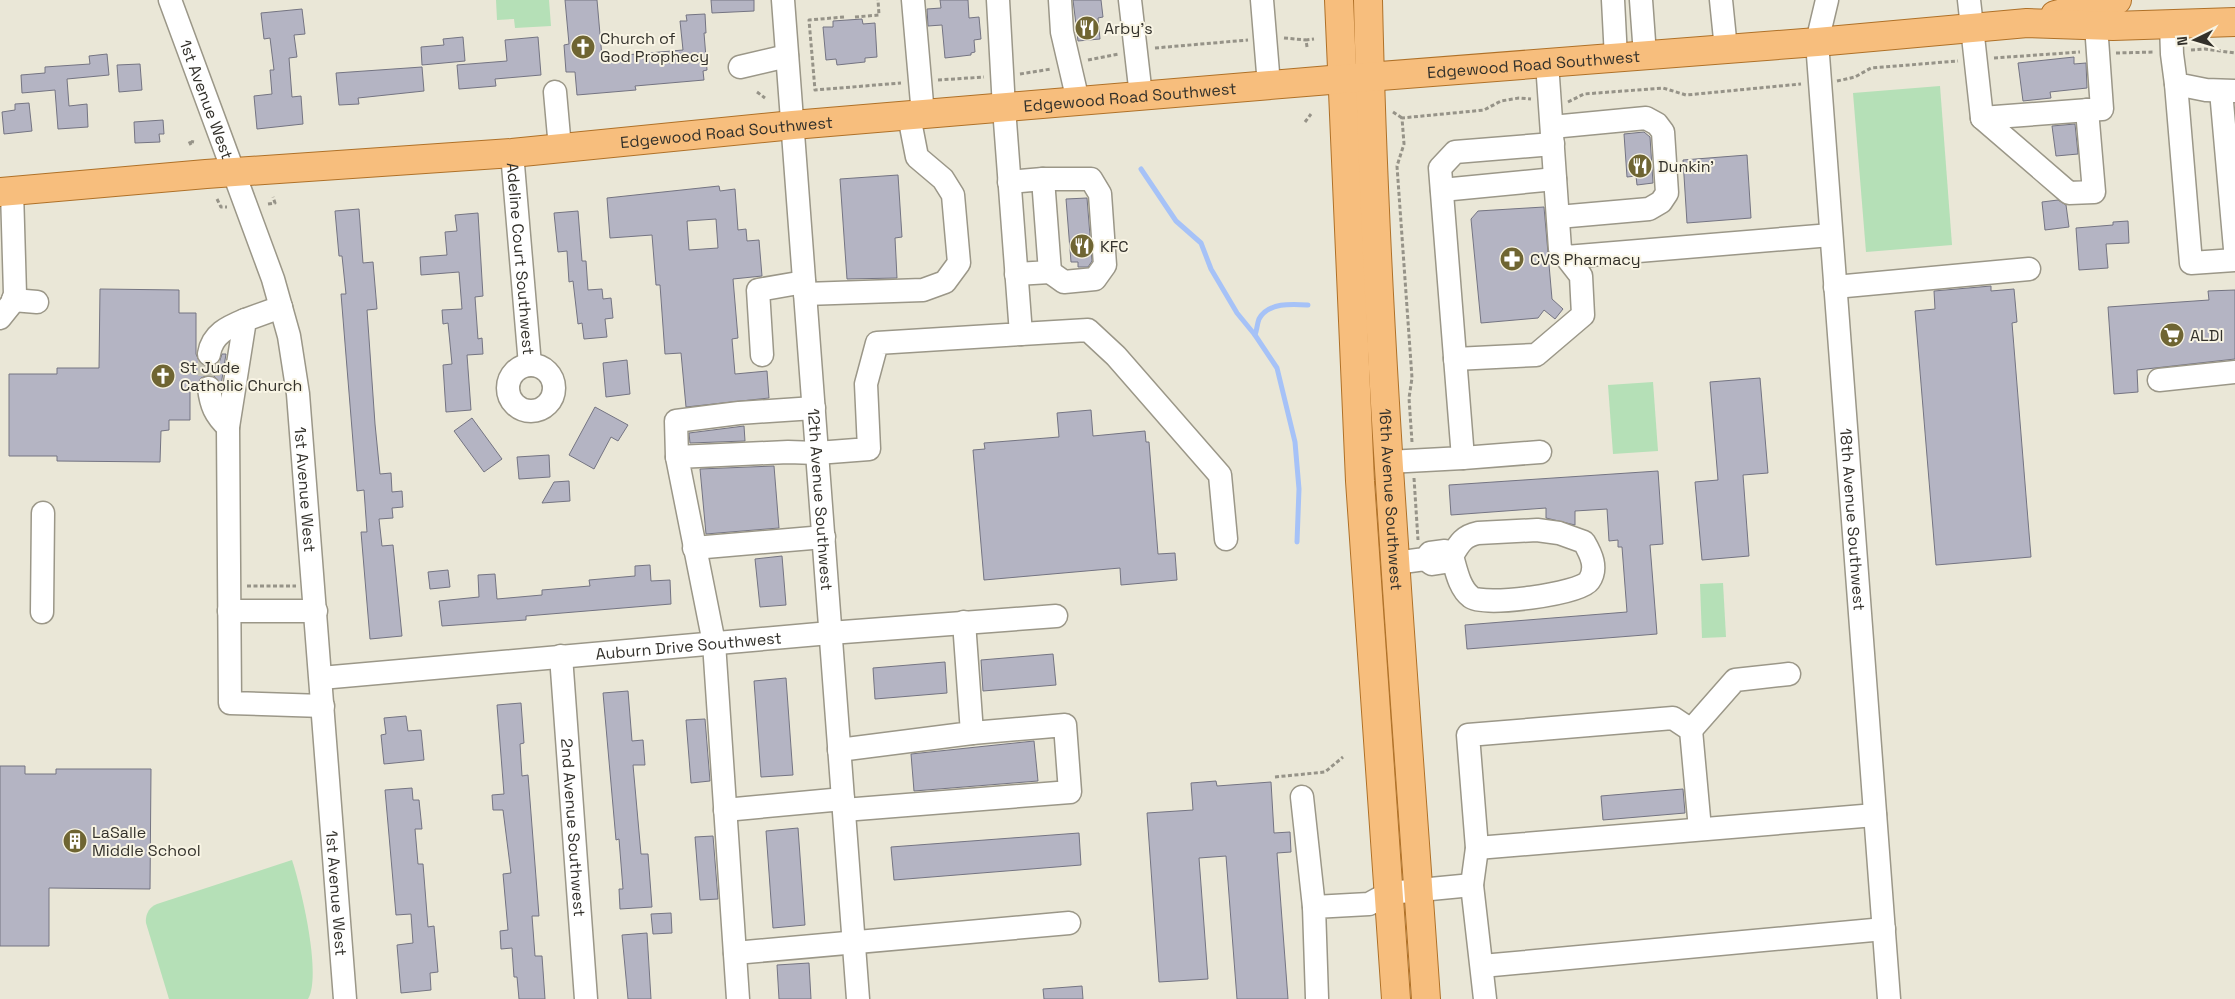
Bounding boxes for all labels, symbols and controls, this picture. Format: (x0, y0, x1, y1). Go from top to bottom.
restaurant icon: Arby's (1074, 15, 1100, 41)
north arrow (2170, 15, 2220, 65)
place label: Arby's (1104, 18, 1153, 39)
place label: Church of God Prophecy (600, 28, 709, 67)
church icon: Church of God Prophecy (570, 34, 596, 60)
text: N (2173, 36, 2191, 47)
street label: 1st Avenue West (175, 37, 238, 162)
street label: Edgewood Road Southwest (1426, 45, 1641, 83)
street label: Edgewood Road Southwest (1023, 77, 1237, 116)
street label: Edgewood Road Southwest (619, 111, 834, 153)
restaurant icon: Dunkin' (1627, 153, 1653, 179)
place label: Dunkin' (1658, 156, 1714, 177)
street label: Adeline Court Southwest (502, 162, 540, 356)
restaurant icon: KFC (1069, 233, 1095, 259)
place label: KFC (1100, 236, 1129, 257)
pharmacy icon: CVS Pharmacy (1499, 246, 1525, 272)
place label: CVS Pharmacy (1530, 249, 1641, 270)
supermarket icon: ALDI (2159, 322, 2185, 348)
place label: ALDI (2190, 325, 2223, 346)
place label: St Jude Catholic Church (180, 357, 302, 396)
church icon: St Jude Catholic Church (150, 363, 176, 389)
street label: 12th Avenue Southwest (803, 408, 838, 591)
street label: 16th Avenue Southwest (1375, 408, 1408, 591)
street label: 1st Avenue West (290, 426, 321, 553)
street label: 18th Avenue Southwest (1836, 428, 1870, 611)
street label: Auburn Drive Southwest (595, 627, 783, 664)
street label: 2nd Avenue Southwest (557, 738, 590, 917)
place label: LaSalle Middle School (92, 822, 201, 861)
building icon: LaSalle Middle School (62, 828, 88, 854)
street label: 1st Avenue West (321, 830, 352, 957)

